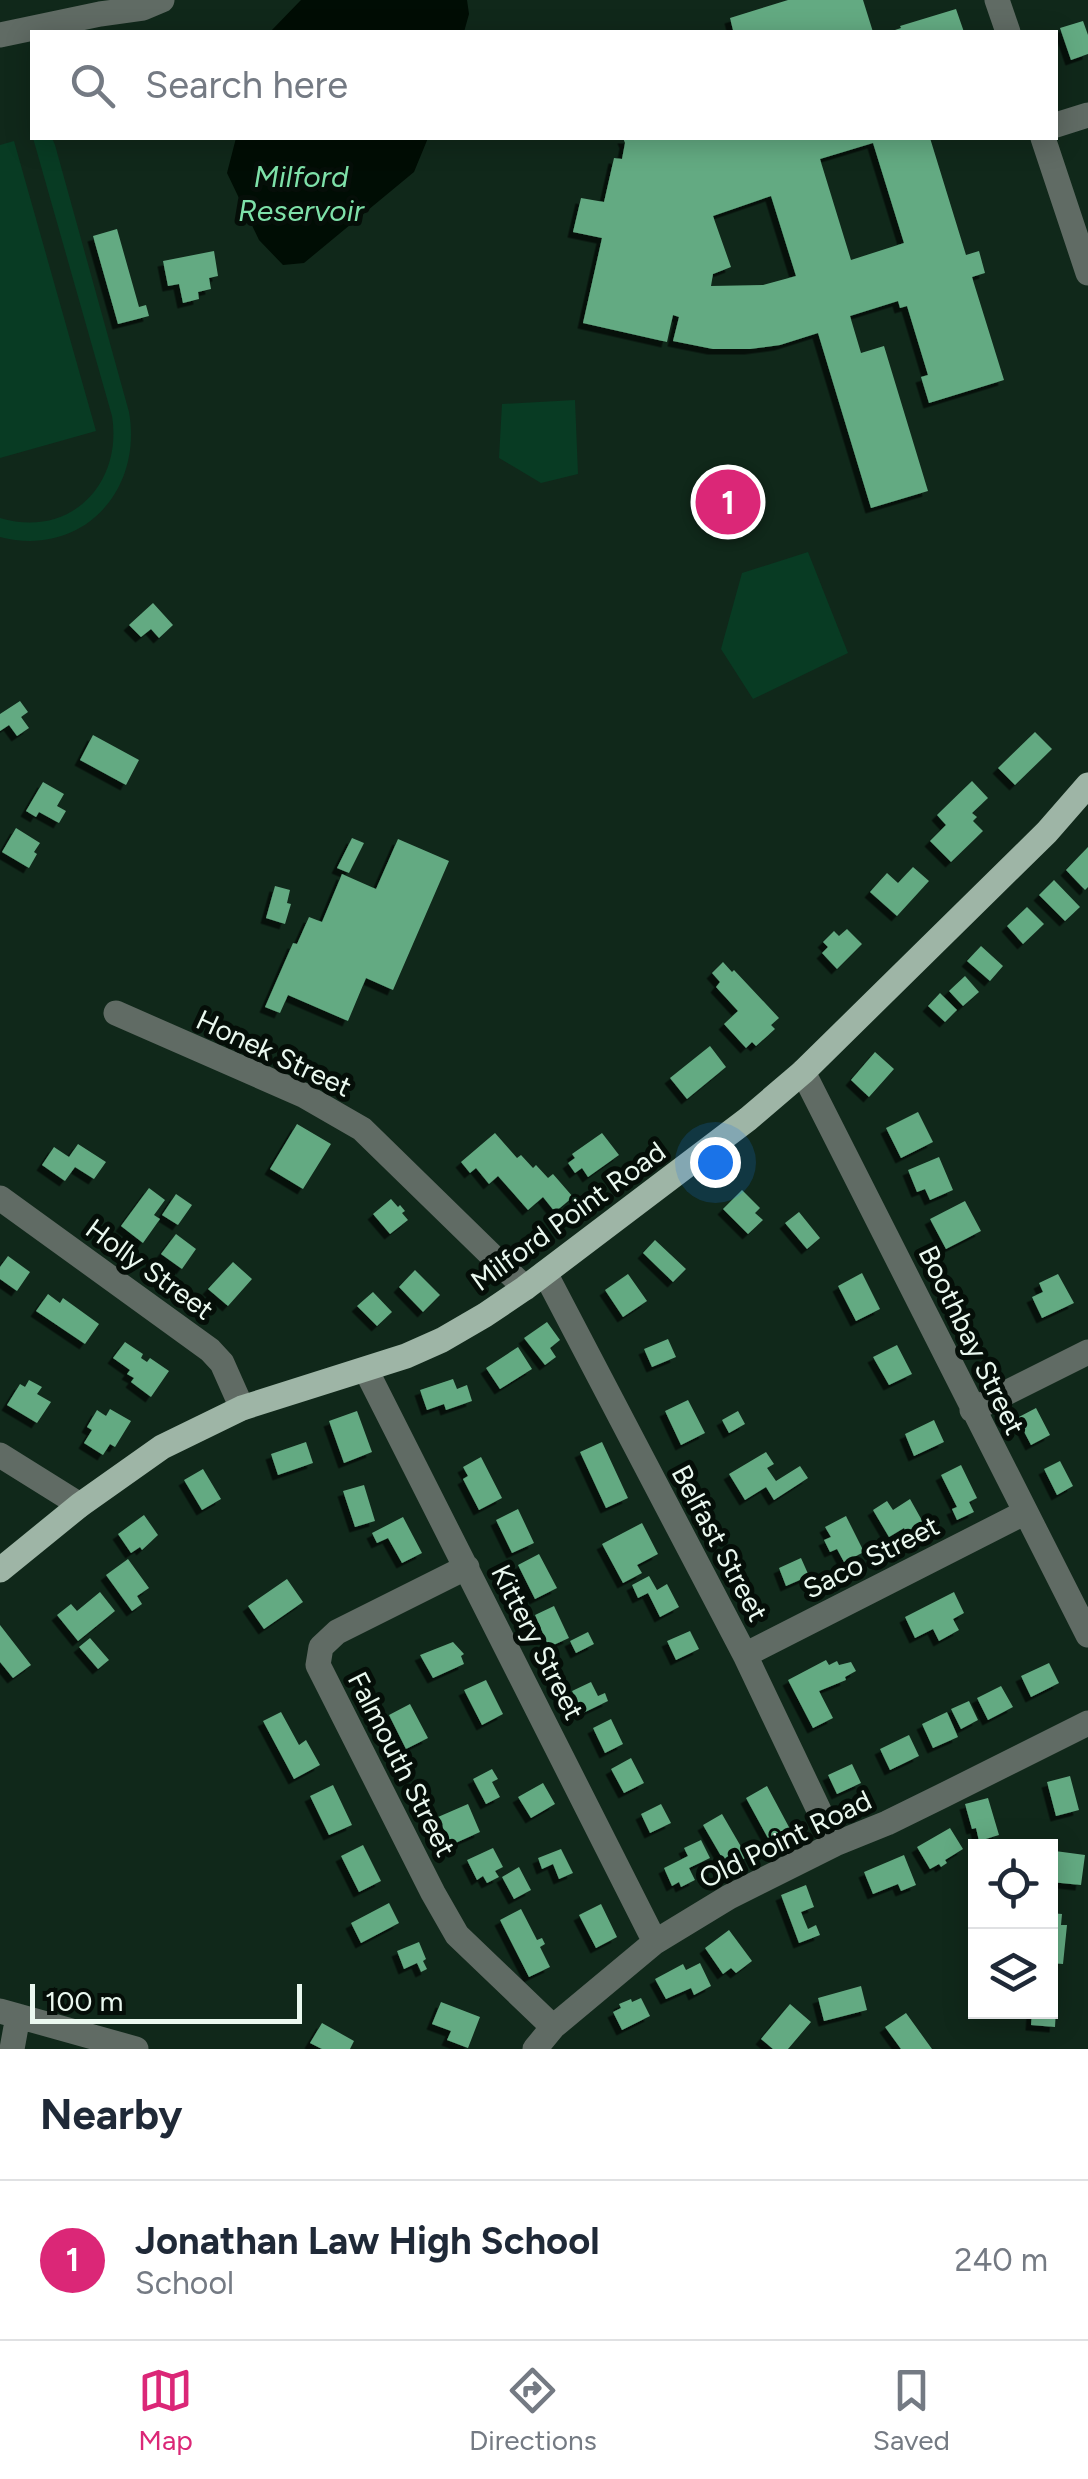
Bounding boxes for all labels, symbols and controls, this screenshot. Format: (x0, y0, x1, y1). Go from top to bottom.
search box (30, 30, 1058, 140)
icon: search (65, 58, 120, 113)
text: Search here (145, 62, 348, 108)
water label: Milford Reservoir (238, 158, 366, 229)
pin: 1 (696, 464, 760, 540)
street label: Honek Street (191, 1002, 357, 1104)
street label: Milford Point Road (464, 1134, 672, 1298)
your location (690, 1137, 741, 1188)
street label: Holly Street (79, 1211, 221, 1327)
street label: Boothbay Street (911, 1240, 1033, 1440)
street label: Belfast Street (665, 1459, 775, 1627)
street label: Saco Street (797, 1508, 945, 1606)
street label: Kittery Street (484, 1559, 592, 1725)
street label: Falmouth Street (341, 1666, 463, 1862)
street label: Old Point Road (693, 1783, 877, 1895)
map controls (968, 1839, 1058, 2019)
button: locate (968, 1839, 1058, 1929)
button: layers (968, 1929, 1058, 2019)
scale bar (30, 1979, 302, 2024)
text: 100 m (45, 1984, 123, 2018)
text: Nearby (40, 2089, 182, 2140)
text: Jonathan Law High School (135, 2218, 600, 2264)
text: 1 (66, 2241, 79, 2279)
text: 240 m (955, 2241, 1048, 2279)
text: School (135, 2264, 234, 2302)
tab: Map (138, 2363, 193, 2457)
tab: Directions (469, 2363, 597, 2457)
tab: Saved (873, 2363, 950, 2457)

